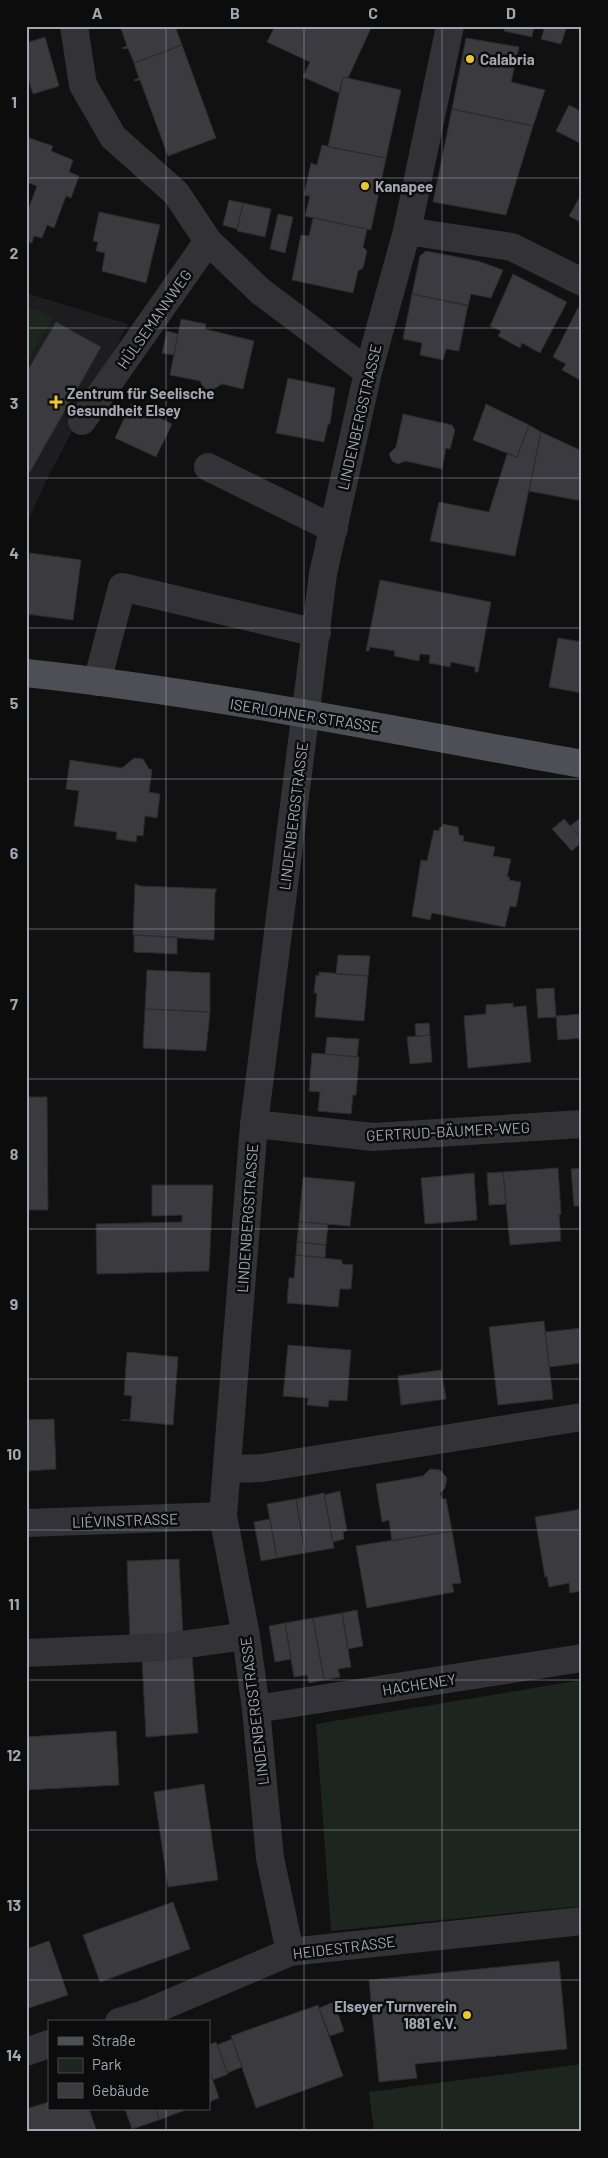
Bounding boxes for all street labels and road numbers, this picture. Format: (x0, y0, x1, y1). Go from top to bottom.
street label: HÜLSEMANNWEG (113, 266, 195, 372)
street label: LINDENBERGSTRASSE (333, 342, 385, 492)
street label: ISERLOHNER STRASSE (229, 694, 381, 736)
street label: LINDENBERGSTRASSE (275, 741, 311, 891)
street label: GERTRUD-BÄUMER-WEG (366, 1118, 530, 1144)
street label: LINDENBERGSTRASSE (233, 1143, 261, 1293)
street label: LIÉVINSTRASSE (72, 1509, 178, 1531)
street label: LINDENBERGSTRASSE (236, 1636, 272, 1786)
street label: HACHENEY (381, 1669, 457, 1699)
street label: HEIDESTRASSE (292, 1932, 396, 1962)

